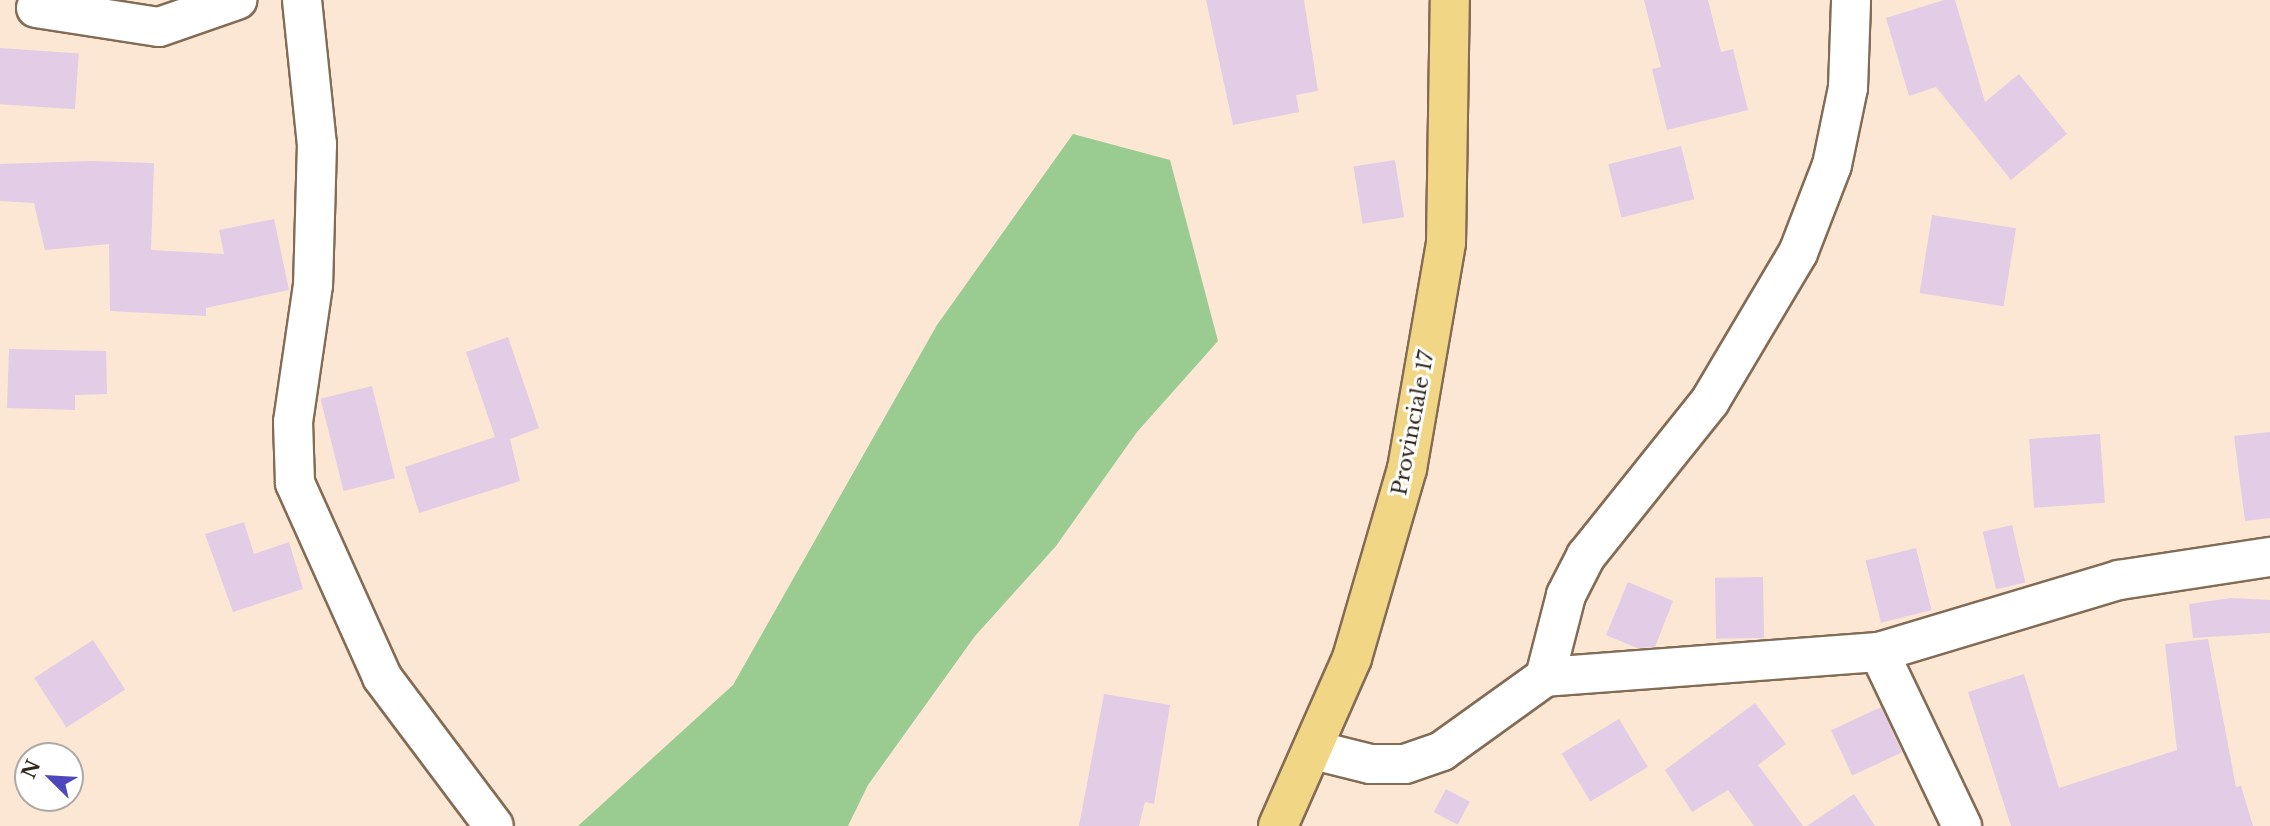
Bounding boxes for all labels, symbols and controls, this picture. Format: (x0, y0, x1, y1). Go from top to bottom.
street label: Provinciale 17 (1387, 349, 1439, 497)
north arrow (14, 742, 84, 812)
text: N (17, 756, 45, 782)

